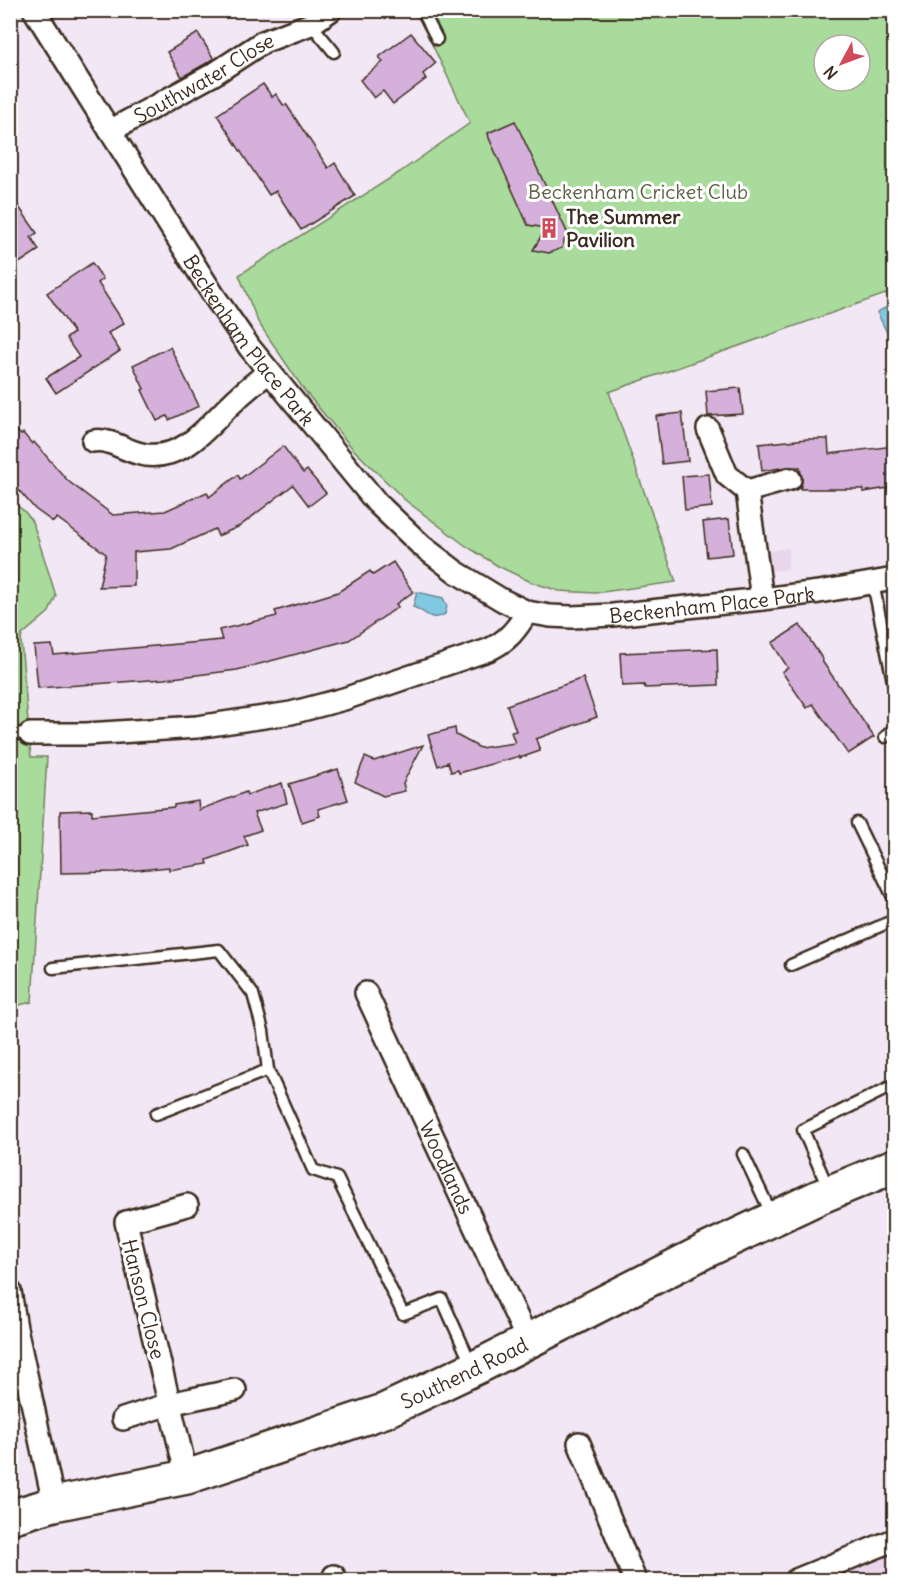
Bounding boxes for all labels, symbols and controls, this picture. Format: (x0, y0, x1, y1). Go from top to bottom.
street label: Southwater Close (129, 27, 277, 128)
north arrow (812, 33, 872, 93)
text: N (820, 62, 842, 84)
park label: Beckenham Cricket Club (528, 179, 748, 204)
place label: The Summer Pavilion (566, 204, 681, 252)
building icon: The Summer Pavilion (537, 216, 561, 240)
street label: Beckenham Place Park (178, 249, 321, 430)
street label: Beckenham Place Park (608, 580, 816, 628)
street label: Woodlands (415, 1116, 479, 1218)
street label: Hanson Close (117, 1236, 171, 1362)
street label: Southend Road (396, 1331, 532, 1414)

